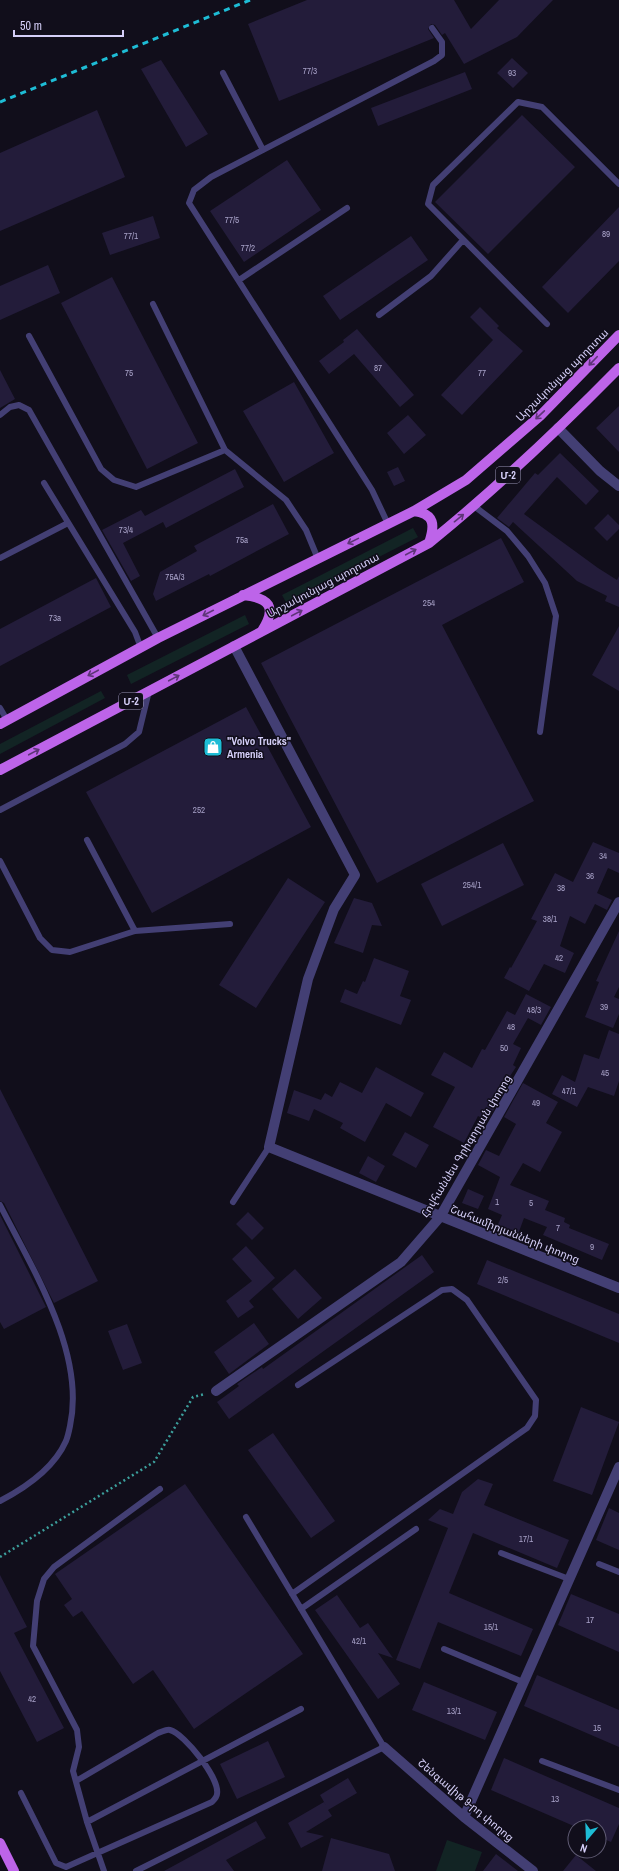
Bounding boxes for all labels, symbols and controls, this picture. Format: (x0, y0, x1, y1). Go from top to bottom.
scale bar (14, 12, 123, 38)
text: 50 m (20, 18, 42, 34)
house number: 77/3 (303, 65, 317, 77)
house number: 93 (508, 67, 516, 79)
house number: 77/5 (225, 214, 239, 226)
house number: 89 (602, 228, 610, 240)
house number: 77/1 (124, 230, 138, 242)
house number: 77/2 (241, 242, 255, 254)
street label: Արշակունյաց պողոտա (513, 326, 611, 424)
one-way arrow (588, 356, 598, 366)
house number: 87 (374, 362, 382, 374)
house number: 75 (125, 367, 133, 379)
house number: 77 (478, 367, 486, 379)
one-way arrow (535, 410, 545, 420)
road number: Մ-2 (496, 467, 520, 483)
one-way arrow (454, 514, 465, 523)
house number: 73/4 (119, 524, 133, 536)
house number: 75a (236, 534, 248, 546)
one-way arrow (348, 538, 360, 545)
one-way arrow (405, 548, 417, 555)
street label: Արշակունյաց պողոտա (264, 549, 382, 621)
house number: 75A/3 (165, 571, 185, 583)
house number: 254 (423, 597, 435, 609)
one-way arrow (290, 609, 302, 616)
one-way arrow (203, 610, 215, 617)
house number: 73a (49, 612, 61, 624)
one-way arrow (88, 670, 100, 678)
one-way arrow (168, 674, 180, 681)
road number: Մ-2 (119, 693, 143, 709)
place label: "Volvo Trucks" Armenia (227, 734, 291, 761)
shop icon: "Volvo Trucks" Armenia (202, 736, 224, 758)
one-way arrow (28, 748, 40, 755)
house number: 252 (193, 804, 205, 816)
house number: 34 (599, 850, 607, 862)
house number: 36 (586, 870, 594, 882)
house number: 254/1 (463, 879, 481, 891)
house number: 38 (557, 882, 565, 894)
house number: 38/1 (543, 913, 557, 925)
house number: 42 (555, 952, 563, 964)
house number: 39 (600, 1001, 608, 1013)
house number: 48/3 (527, 1004, 541, 1016)
house number: 48 (507, 1021, 515, 1033)
house number: 50 (500, 1042, 508, 1054)
house number: 45 (601, 1067, 609, 1079)
street label: Հովհաննես Գրիգորյան փողոց (418, 1072, 514, 1220)
house number: 47/1 (562, 1085, 576, 1097)
house number: 49 (532, 1097, 540, 1109)
house number: 1 (495, 1196, 499, 1208)
house number: 5 (529, 1197, 533, 1209)
street label: Շահամիրյանների փողոց (448, 1202, 582, 1266)
house number: 7 (556, 1222, 560, 1234)
house number: 9 (590, 1241, 594, 1253)
house number: 2/5 (498, 1274, 508, 1286)
house number: 17/1 (519, 1533, 533, 1545)
house number: 17 (586, 1614, 594, 1626)
house number: 15/1 (484, 1621, 498, 1633)
house number: 42/1 (352, 1635, 366, 1647)
house number: 42 (28, 1693, 36, 1705)
house number: 13/1 (447, 1705, 461, 1717)
house number: 15 (593, 1722, 601, 1734)
street label: Շենգավիթ 9-րդ փողոց (415, 1756, 517, 1844)
house number: 13 (551, 1793, 559, 1805)
north arrow (567, 1819, 607, 1859)
text: N (578, 1841, 589, 1856)

